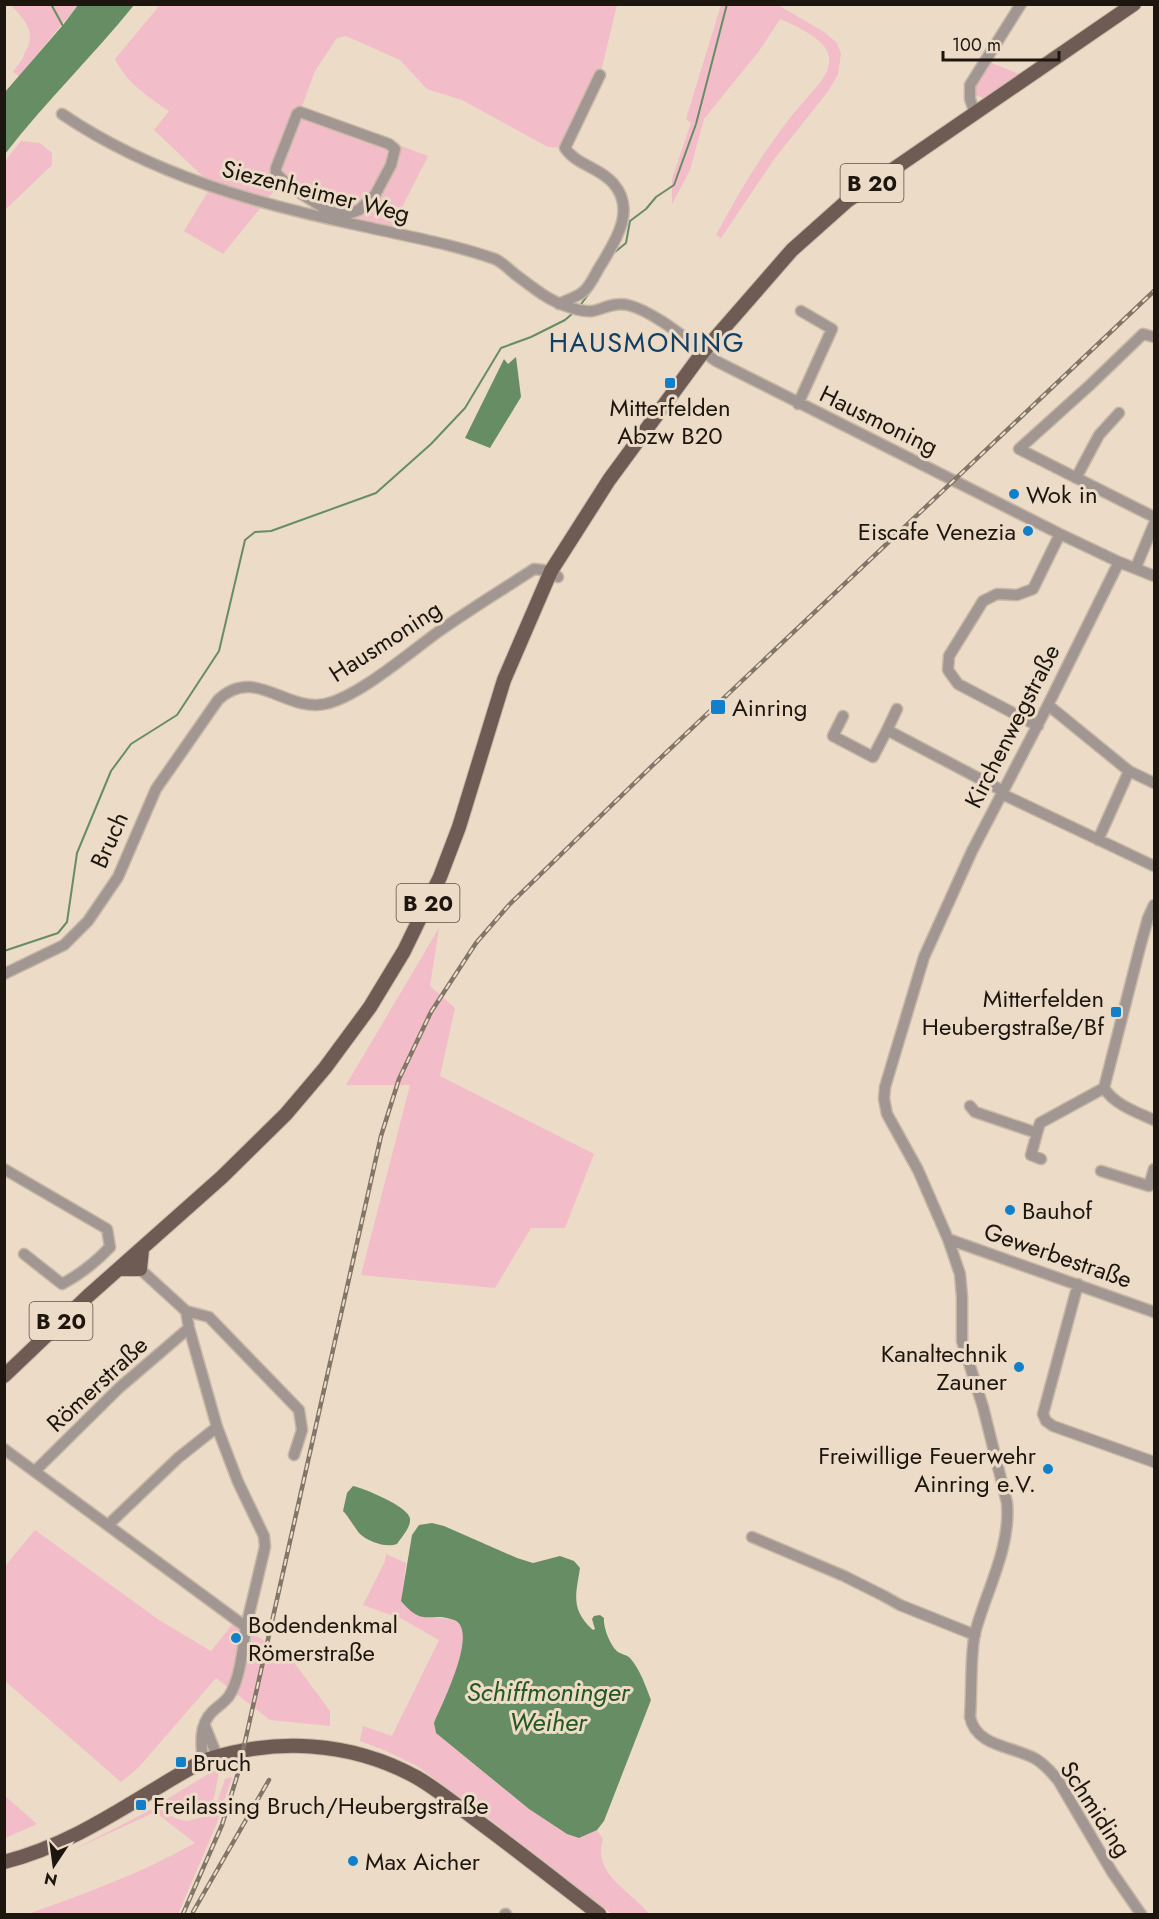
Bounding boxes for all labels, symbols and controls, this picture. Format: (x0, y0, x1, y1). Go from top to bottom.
scale bar (943, 24, 1058, 62)
text: 100 m (952, 32, 1001, 58)
street label: Siezenheimer Weg (218, 151, 414, 231)
road number: B 20 (840, 164, 904, 202)
district label: HAUSMONING (549, 323, 745, 362)
marker: Mitterfelden Abzw B20 (663, 376, 677, 390)
street label: Hausmoning (814, 376, 944, 464)
place label: Mitterfelden Abzw B20 (609, 390, 731, 453)
place label: Wok in (1026, 477, 1098, 512)
marker: Wok in (1007, 487, 1021, 501)
place label: Eiscafe Venezia (858, 514, 1016, 549)
marker: Eiscafe Venezia (1021, 524, 1035, 538)
street label: Hausmoning (322, 591, 448, 691)
street label: Kirchenwegstraße (956, 638, 1068, 814)
place label: Ainring (732, 690, 807, 725)
marker: Ainring (709, 698, 727, 716)
street label: Bruch (81, 806, 137, 874)
road number: B 20 (396, 884, 460, 922)
place label: Mitterfelden Heubergstraße/Bf (922, 981, 1105, 1044)
marker: Mitterfelden Heubergstraße/Bf (1109, 1005, 1123, 1019)
place label: Bauhof (1022, 1193, 1093, 1228)
marker: Bauhof (1003, 1203, 1017, 1217)
street label: Gewerbestraße (979, 1213, 1137, 1297)
road number: B 20 (29, 1302, 92, 1340)
street label: Römerstraße (39, 1328, 155, 1440)
place label: Kanaltechnik Zauner (881, 1336, 1008, 1399)
marker: Kanaltechnik Zauner (1012, 1360, 1026, 1374)
place label: Freiwillige Feuerwehr Ainring e.V. (818, 1438, 1037, 1501)
marker: Freiwillige Feuerwehr Ainring e.V. (1041, 1462, 1055, 1476)
place label: Bodendenkmal Römerstraße (248, 1607, 398, 1670)
marker: Bodendenkmal Römerstraße (229, 1631, 243, 1645)
water label: Schiffmoninger Weiher (467, 1673, 631, 1741)
place label: Bruch (193, 1745, 251, 1780)
street label: Schmiding (1052, 1754, 1140, 1864)
marker: Bruch (174, 1755, 188, 1769)
place label: Freilassing Bruch/Heubergstraße (153, 1788, 489, 1823)
marker: Freilassing Bruch/Heubergstraße (134, 1798, 148, 1812)
north arrow (24, 1835, 84, 1895)
place label: Max Aicher (365, 1844, 481, 1879)
marker: Max Aicher (346, 1854, 360, 1868)
text: N (42, 1866, 60, 1892)

